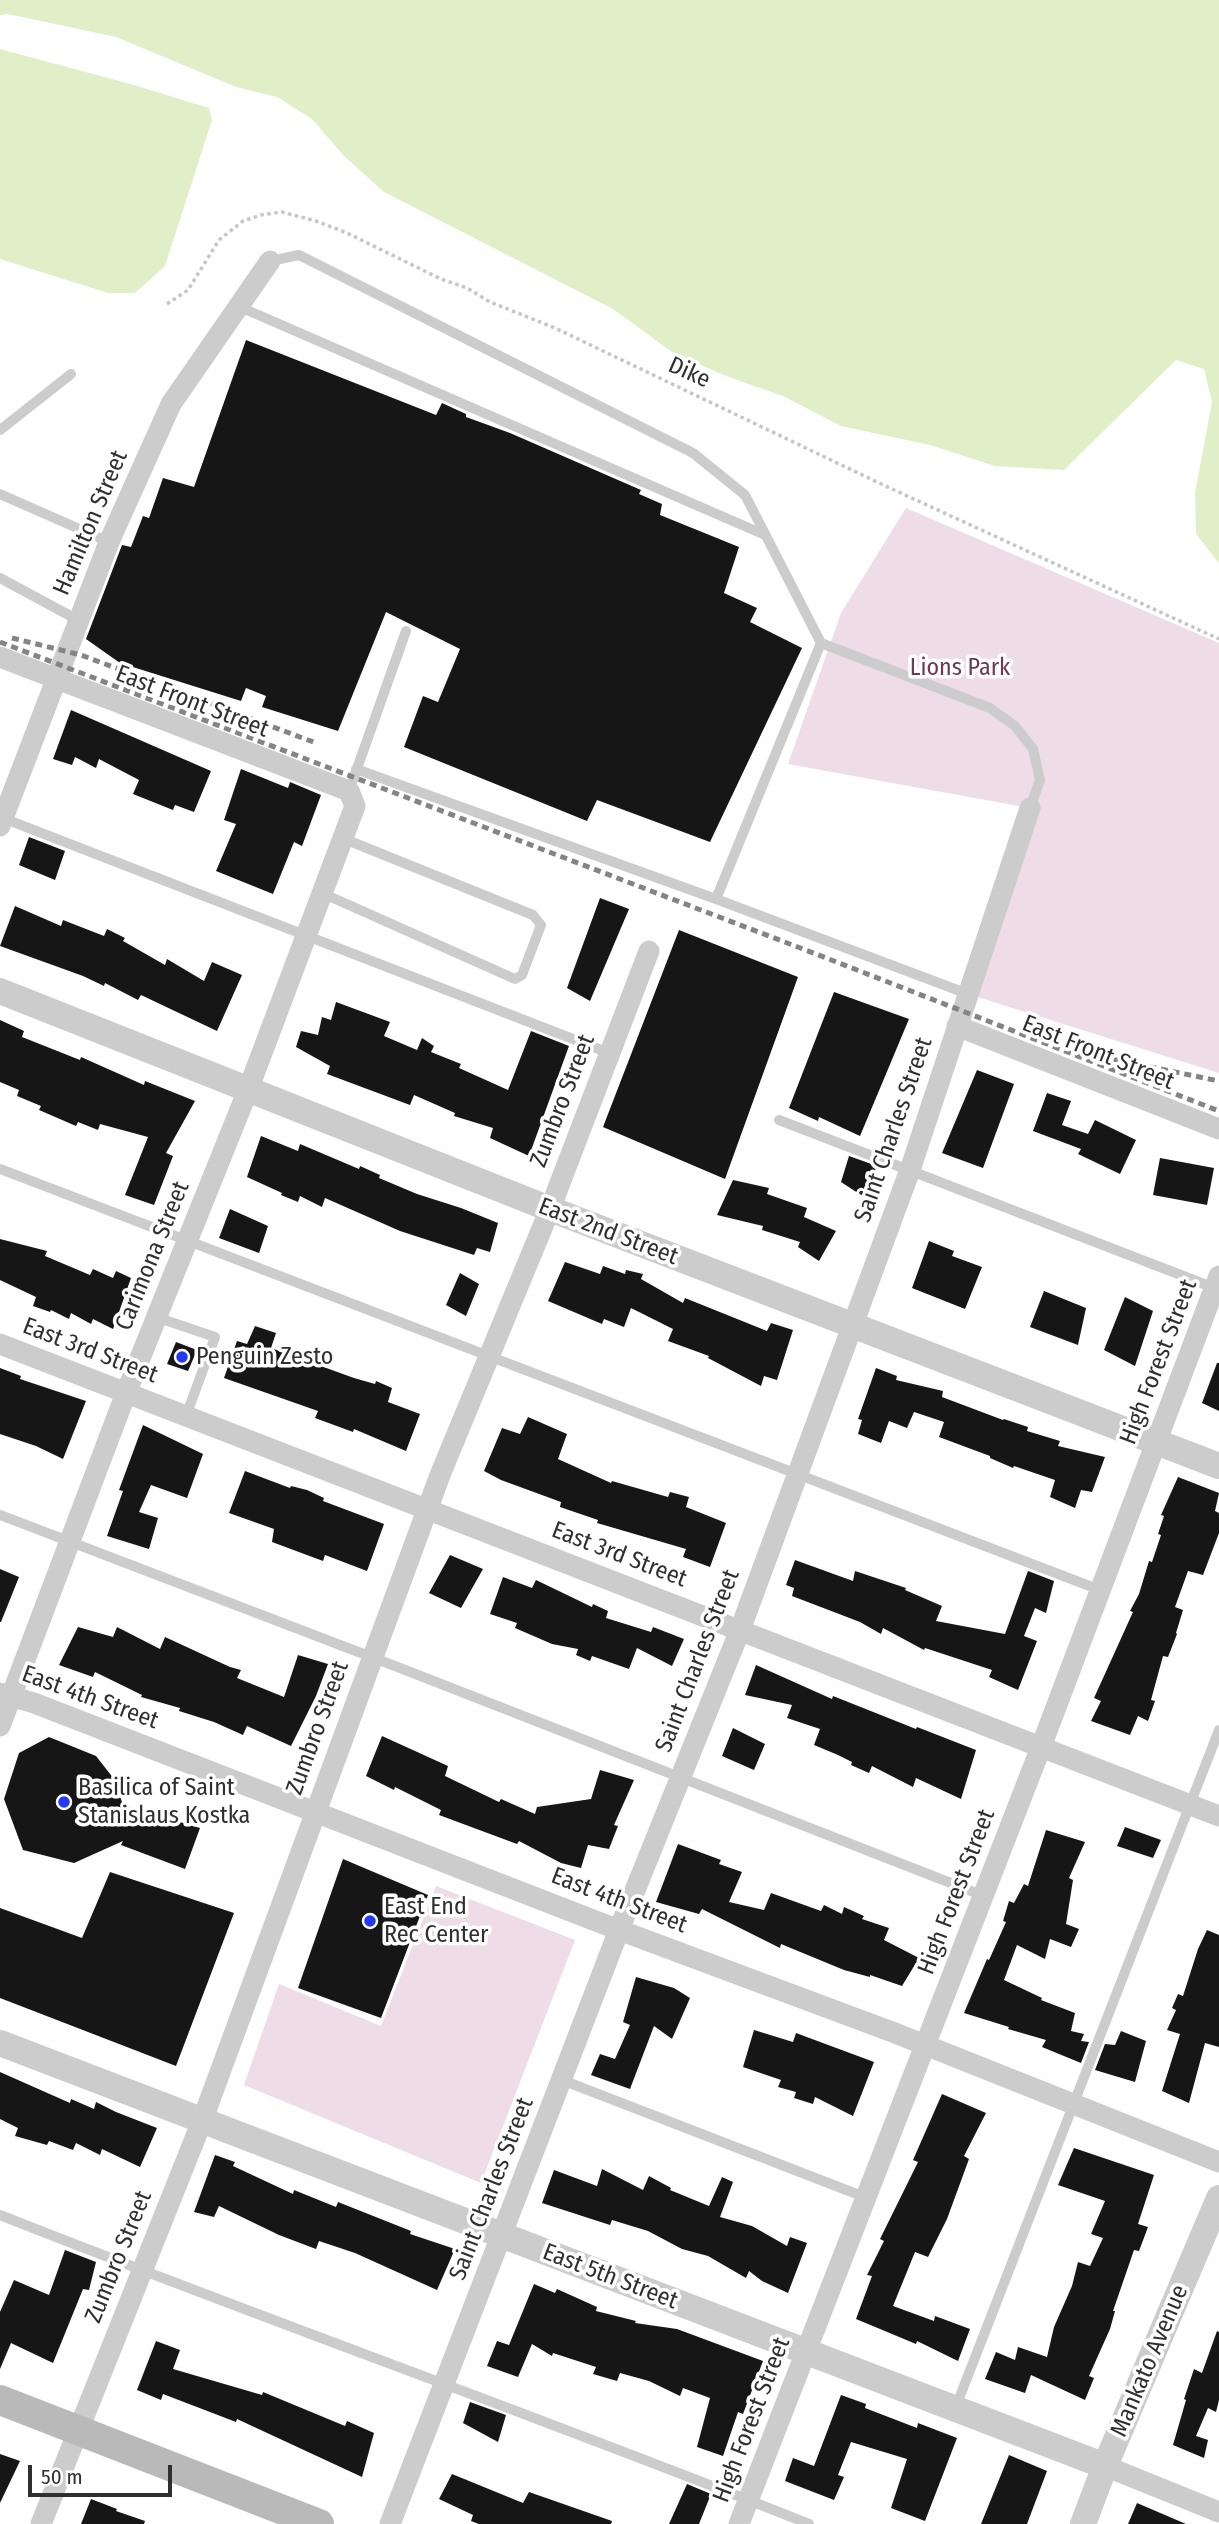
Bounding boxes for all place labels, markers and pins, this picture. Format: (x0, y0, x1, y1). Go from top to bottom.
place label: Penguin Zesto (196, 1343, 333, 1371)
marker: Penguin Zesto (174, 1349, 190, 1365)
place label: Basilica of Saint Stanislaus Kostka (78, 1774, 250, 1830)
marker: Basilica of Saint Stanislaus Kostka (56, 1794, 72, 1810)
place label: East End Rec Center (384, 1893, 488, 1949)
marker: East End Rec Center (362, 1913, 378, 1929)

